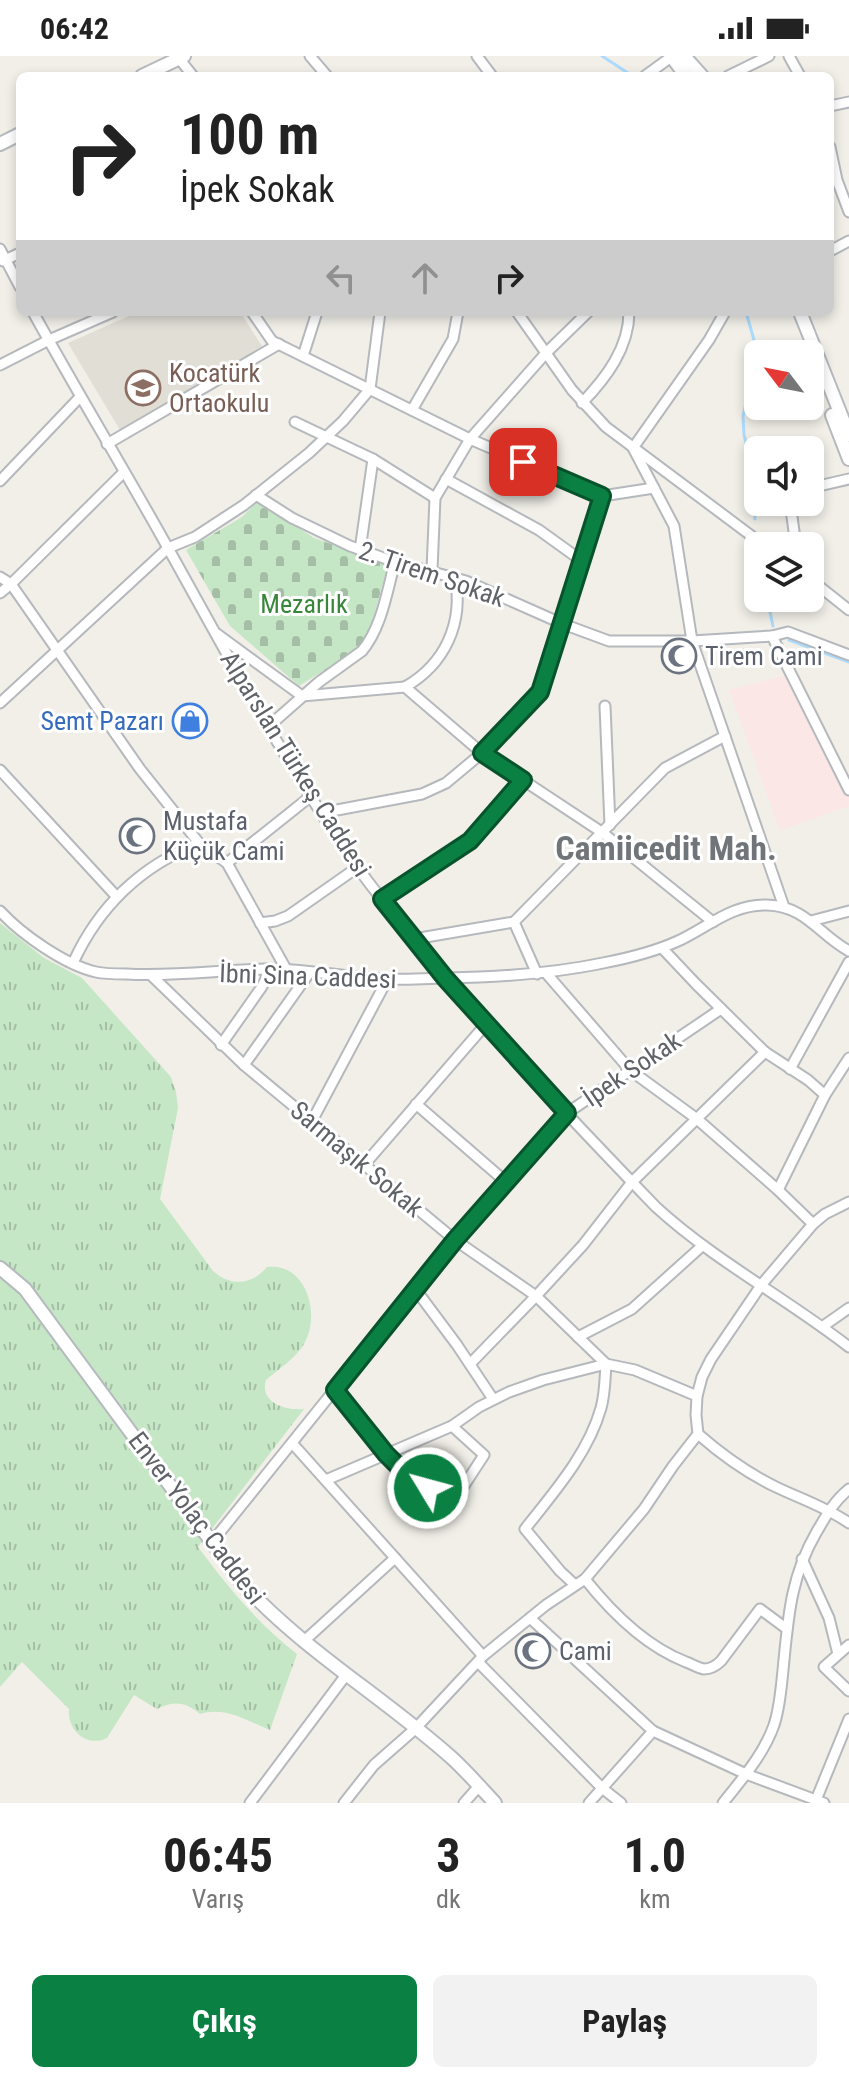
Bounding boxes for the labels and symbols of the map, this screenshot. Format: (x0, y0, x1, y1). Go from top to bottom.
north arrow (744, 340, 824, 420)
place label: Kocatürk Ortaokulu (169, 358, 269, 418)
school or university icon: Kocatürk Ortaokulu (124, 369, 162, 407)
pin (489, 428, 557, 496)
street label: 2. Tirem Sokak (355, 535, 509, 613)
park label: Mezarlık (260, 589, 348, 619)
mosque icon: Tirem Cami (660, 637, 698, 675)
place label: Tirem Cami (705, 641, 823, 671)
street label: Alparslan Türkeş Caddesi (214, 646, 378, 882)
shop icon: Semt Pazarı (171, 702, 209, 740)
place label: Semt Pazarı (40, 706, 164, 736)
place label: Mustafa Küçük Cami (163, 806, 284, 866)
mosque icon: Mustafa Küçük Cami (118, 817, 156, 855)
district label: Camiicedit Mah. (555, 828, 777, 868)
street label: İbni Sina Caddesi (219, 958, 397, 994)
street label: İpek Sokak (577, 1025, 687, 1113)
street label: Sarmaşık Sokak (285, 1095, 430, 1223)
street label: Enver Yolaç Caddesi (122, 1426, 272, 1610)
position arrow (386, 1446, 470, 1530)
mosque icon: Cami (514, 1632, 552, 1670)
place label: Cami (559, 1636, 612, 1666)

